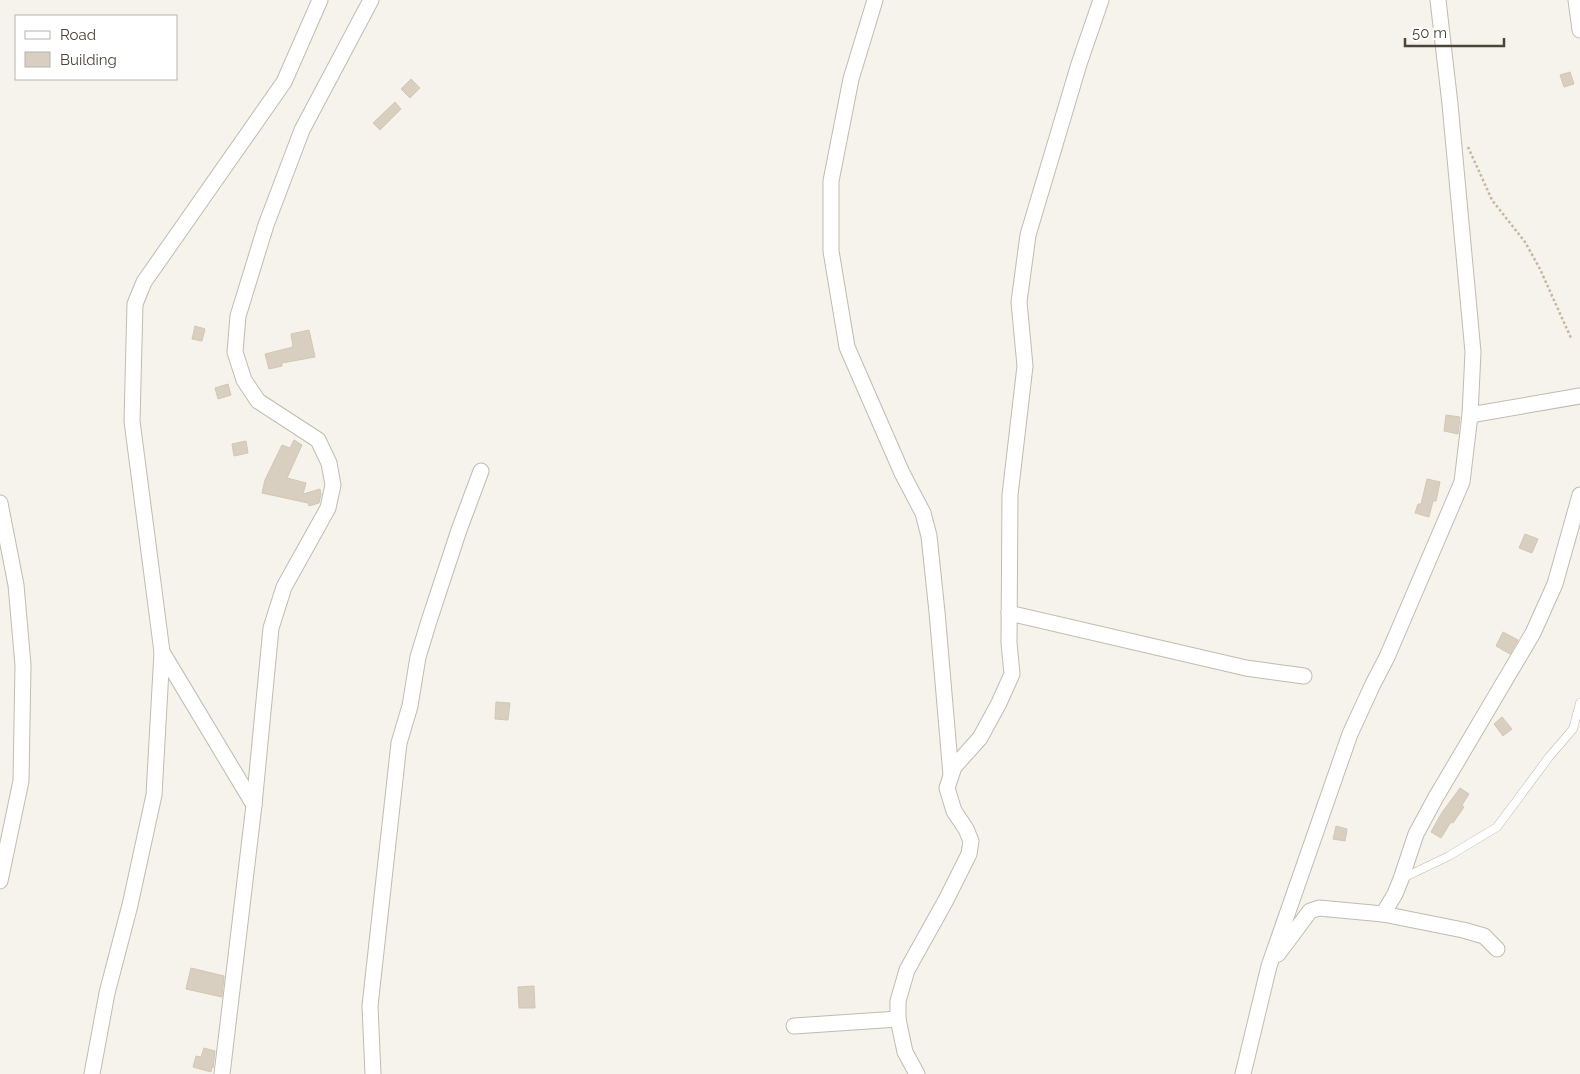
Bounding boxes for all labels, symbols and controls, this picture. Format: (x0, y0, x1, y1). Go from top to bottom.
legend (15, 15, 178, 80)
scale bar (1405, 15, 1504, 47)
text: 50 m (1412, 24, 1447, 42)
text: Road (60, 26, 96, 44)
text: Building (60, 51, 117, 69)

